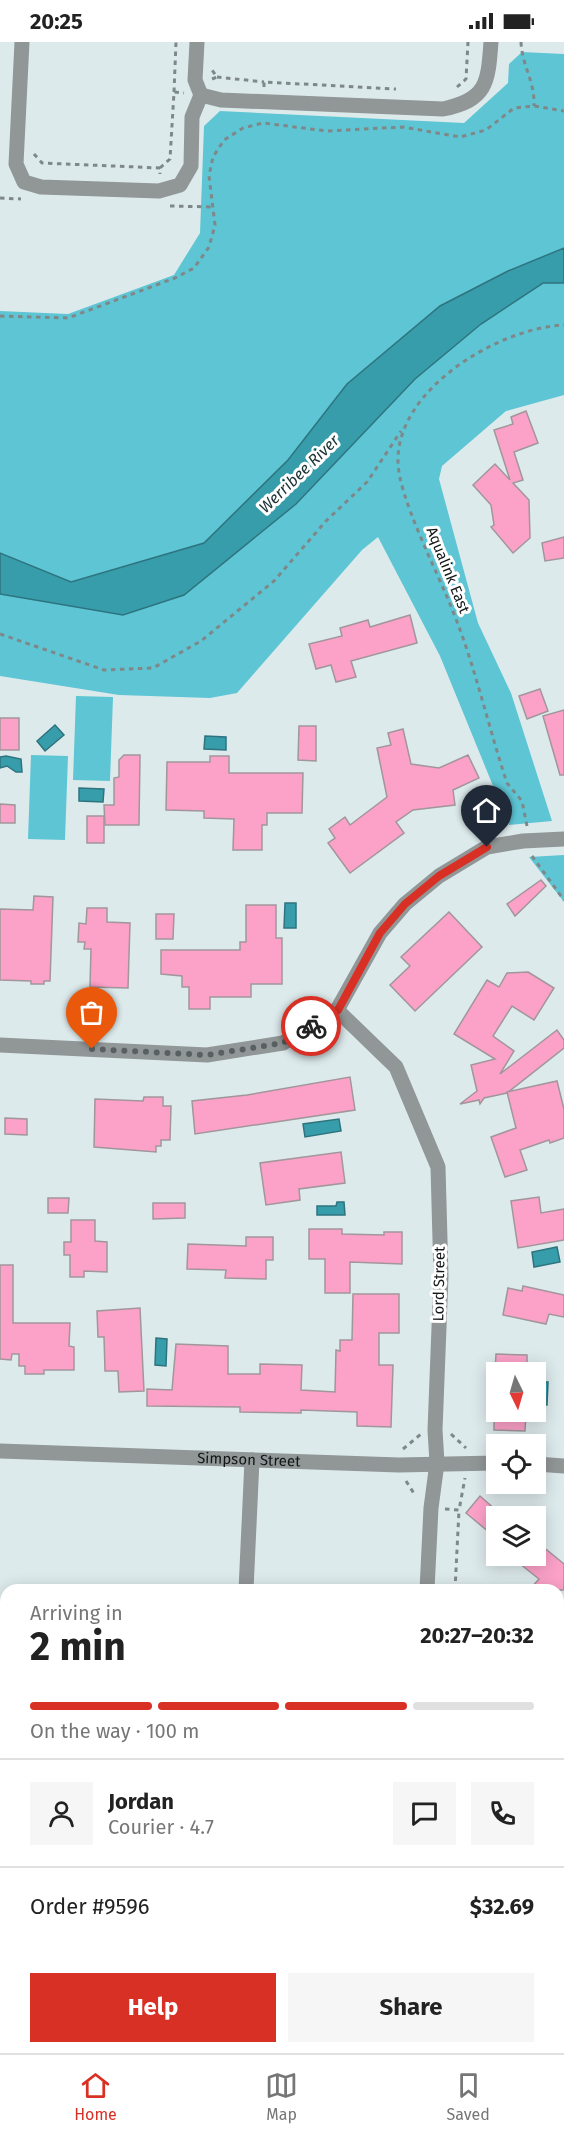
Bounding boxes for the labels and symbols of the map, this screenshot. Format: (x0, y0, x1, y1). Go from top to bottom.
water label: Werribee River (255, 430, 344, 517)
street label: Aqualink East (422, 524, 474, 616)
pin (461, 785, 512, 847)
pin (66, 987, 117, 1049)
courier (281, 996, 341, 1056)
street label: Lord Street (429, 1246, 449, 1322)
north arrow (486, 1362, 546, 1422)
street label: Simpson Street (197, 1449, 301, 1471)

